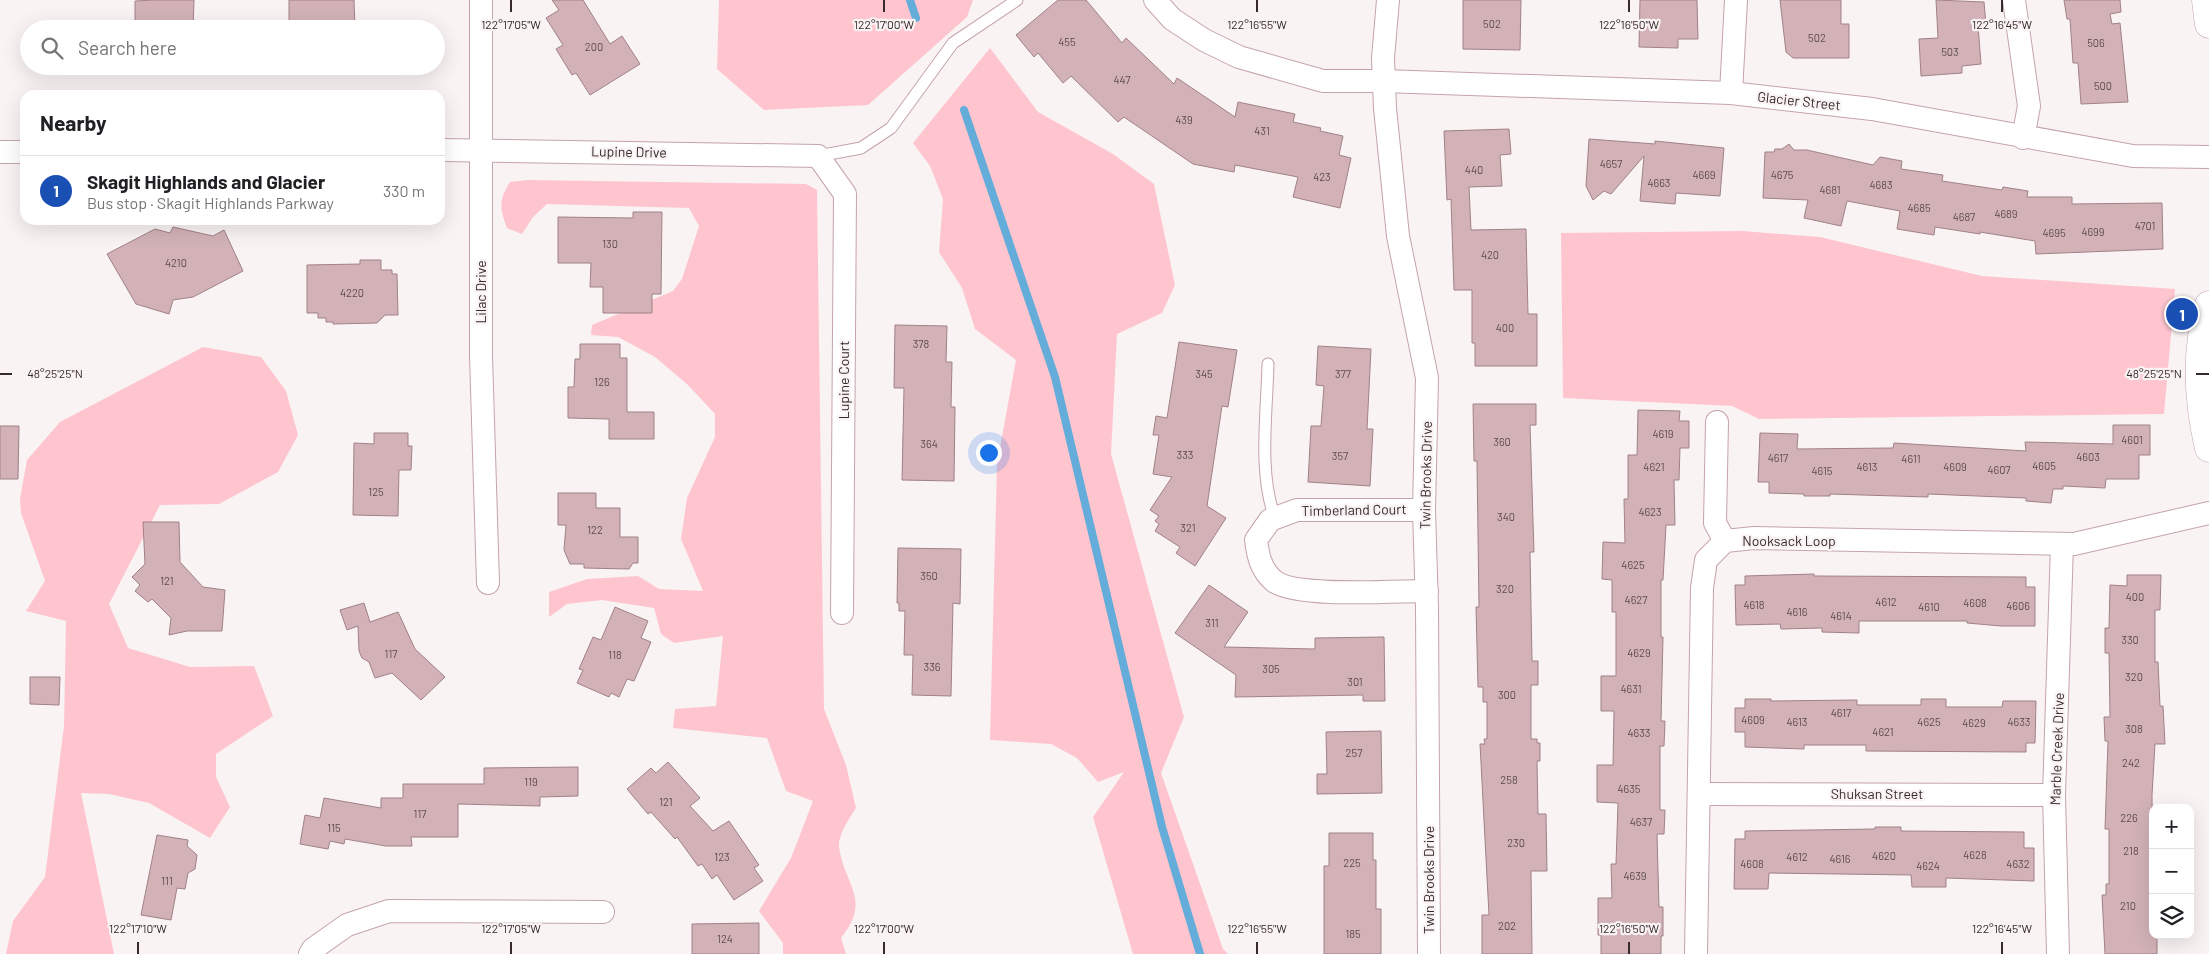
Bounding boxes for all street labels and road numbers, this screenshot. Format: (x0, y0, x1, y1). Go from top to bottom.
street label: Glacier Street (1757, 88, 1841, 113)
street label: Lupine Drive (591, 142, 667, 161)
street label: Lilac Drive (472, 260, 489, 324)
street label: Lupine Court (835, 341, 852, 419)
street label: Twin Brooks Drive (1416, 421, 1435, 529)
street label: Timberland Court (1301, 500, 1407, 519)
street label: Nooksack Loop (1742, 532, 1836, 549)
street label: Marble Creek Drive (2046, 692, 2067, 806)
street label: Shuksan Street (1831, 785, 1923, 802)
street label: Twin Brooks Drive (1420, 826, 1437, 934)

